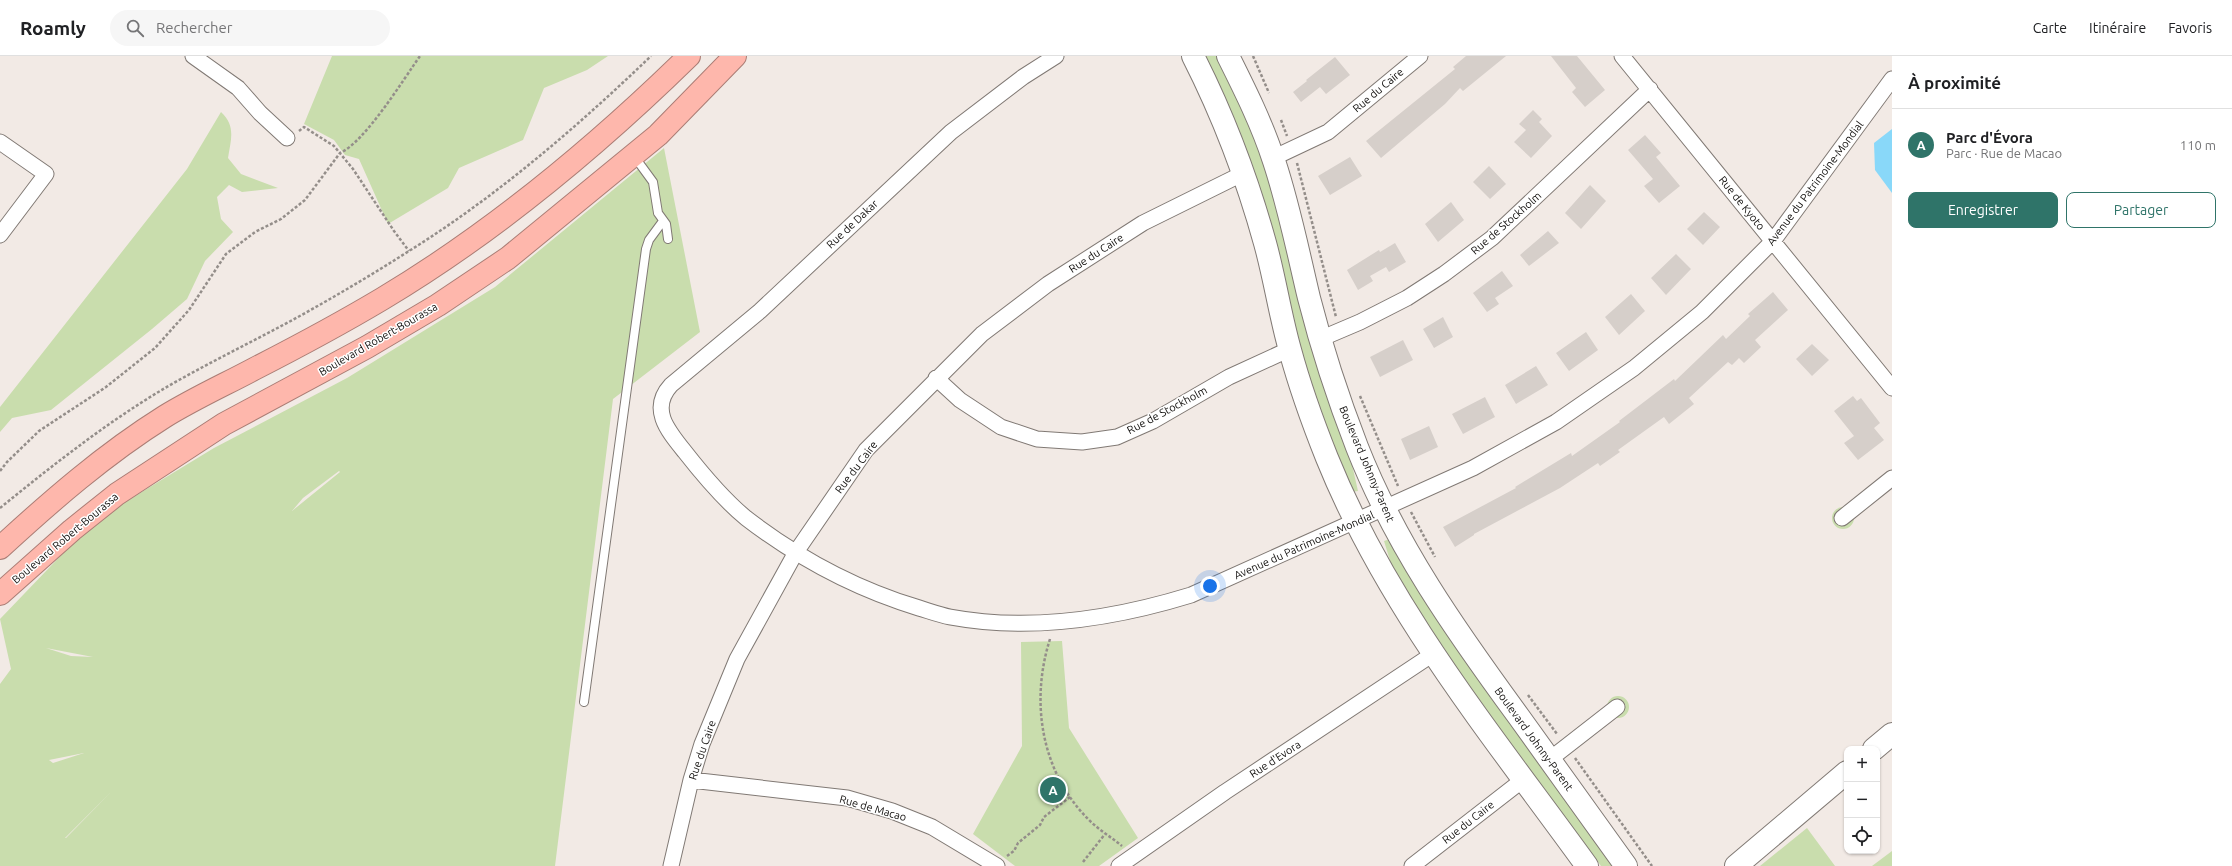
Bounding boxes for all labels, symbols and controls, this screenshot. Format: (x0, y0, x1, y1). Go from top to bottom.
search box (110, 10, 390, 46)
text: Roamly (20, 17, 86, 39)
icon: search (124, 17, 146, 39)
text: Rechercher (156, 19, 233, 36)
text: Carte (2033, 20, 2067, 36)
text: Itinéraire (2089, 20, 2146, 36)
text: Favoris (2168, 20, 2212, 36)
street label: Rue du Caire (1350, 65, 1406, 115)
text: À proximité (1908, 73, 2001, 92)
street label: Avenue du Patrimoine-Mondial (1764, 119, 1866, 247)
text: Parc d'Évora (1946, 129, 2033, 146)
text: A (1916, 138, 1926, 152)
text: 110 m (2180, 138, 2216, 152)
text: Parc · Rue de Macao (1946, 146, 2062, 160)
street label: Rue de Kyoto (1717, 174, 1767, 232)
street label: Rue de Stockholm (1468, 189, 1544, 257)
button: Enregistrer (1908, 192, 2058, 228)
button: Partager (2066, 192, 2216, 228)
street label: Rue de Dakar (824, 197, 881, 251)
street label: Rue du Caire (1067, 231, 1125, 275)
street label: Boulevard Robert-Bourassa (317, 300, 439, 378)
street label: Rue de Stockholm (1125, 384, 1209, 436)
street label: Boulevard Johnny-Parent (1337, 404, 1397, 524)
street label: Rue du Caire (832, 439, 880, 495)
street label: Boulevard Robert-Bourassa (10, 490, 120, 586)
street label: Avenue du Patrimoine-Mondial (1232, 509, 1376, 581)
your location (1200, 576, 1220, 596)
street label: Boulevard Johnny-Parent (1492, 685, 1576, 794)
street label: Rue du Caire (686, 719, 718, 781)
street label: Rue d'Evora (1247, 738, 1303, 780)
map controls (1844, 746, 1880, 854)
button: + (1844, 746, 1880, 782)
pin: A (1040, 775, 1066, 805)
button: − (1844, 782, 1880, 818)
street label: Rue de Macao (838, 793, 908, 823)
street label: Rue du Caire (1440, 798, 1496, 846)
button: locate (1844, 818, 1880, 854)

